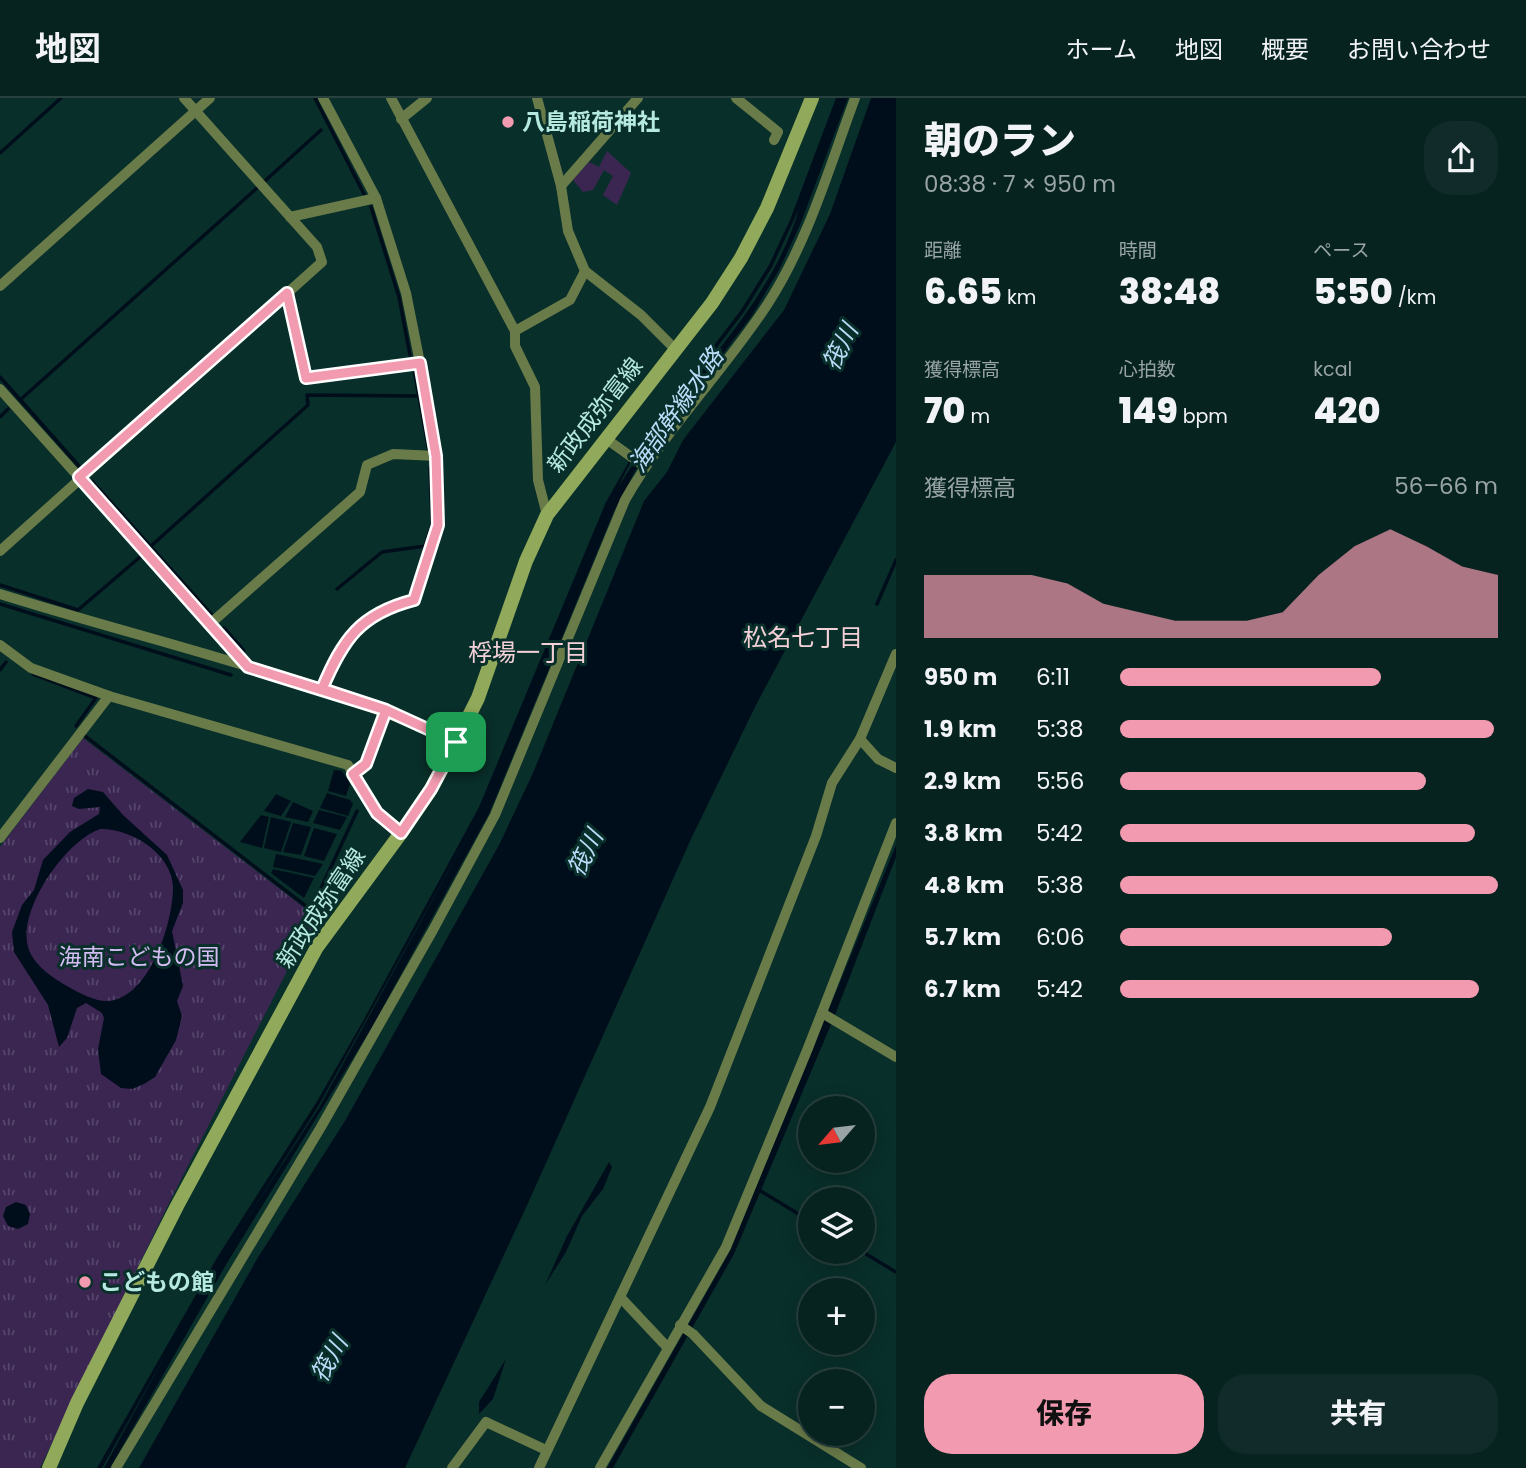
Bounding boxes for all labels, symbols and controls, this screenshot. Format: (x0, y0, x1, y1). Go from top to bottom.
text: 地図 (35, 25, 101, 72)
text: ホーム (1066, 33, 1137, 66)
text: 地図 (1175, 33, 1223, 66)
text: 概要 (1261, 33, 1309, 66)
text: お問い合わせ (1347, 33, 1491, 66)
place label: 八島稲荷神社 (522, 106, 660, 138)
marker: 八島稲荷神社 (500, 114, 516, 130)
text: 朝のラン (924, 114, 1076, 167)
button: share (1424, 121, 1498, 195)
text: 08:38 · 7 × 950 m (924, 168, 1116, 200)
text: 距離 (924, 237, 962, 264)
text: 時間 (1119, 237, 1157, 264)
text: ペース (1313, 237, 1369, 264)
text: 6.65 (924, 267, 1002, 316)
text: 38:48 (1119, 267, 1220, 316)
text: 5:50 (1313, 267, 1393, 316)
text: km (1002, 284, 1036, 311)
text: /km (1393, 284, 1436, 311)
water label: 筏川 (814, 315, 867, 376)
water label: 海部幹線水路 (621, 340, 732, 478)
street label: 新政成弥富線 (540, 351, 650, 479)
text: 獲得標高 (924, 356, 1000, 383)
text: 心拍数 (1119, 356, 1176, 383)
text: kcal (1313, 356, 1352, 383)
text: 70 (924, 386, 965, 435)
text: 149 (1119, 386, 1178, 435)
text: 420 (1313, 386, 1380, 435)
text: m (965, 403, 990, 430)
text: bpm (1178, 403, 1228, 430)
text: 56–66 m (1394, 470, 1498, 502)
text: 獲得標高 (924, 472, 1016, 504)
district label: 松名七丁目 (743, 621, 863, 654)
district label: 桴場一丁目 (468, 636, 588, 669)
text: 950 m (924, 661, 997, 693)
text: 6:11 (1036, 661, 1070, 693)
pin (426, 712, 486, 772)
text: 1.9 km (924, 713, 997, 745)
text: 5:38 (1036, 713, 1083, 745)
icon: arrive (437, 723, 475, 761)
text: 2.9 km (924, 765, 1001, 797)
text: 5:56 (1036, 765, 1084, 797)
text: 3.8 km (924, 817, 1003, 849)
text: 5:42 (1036, 817, 1083, 849)
water label: 筏川 (559, 821, 612, 882)
street label: 新政成弥富線 (269, 842, 373, 974)
text: 4.8 km (924, 869, 1004, 901)
text: 5:38 (1036, 869, 1083, 901)
text: 5.7 km (924, 921, 1001, 953)
text: 6:06 (1036, 921, 1085, 953)
park label: 海南こどもの国 (59, 941, 220, 973)
text: 6.7 km (924, 973, 1001, 1005)
text: 5:42 (1036, 973, 1083, 1005)
north arrow (798, 1096, 875, 1172)
map controls (798, 1096, 875, 1446)
button: layers (798, 1187, 875, 1264)
place label: こどもの館 (99, 1266, 214, 1298)
marker: こどもの館 (77, 1274, 93, 1290)
button: + (798, 1278, 875, 1355)
water label: 筏川 (303, 1327, 357, 1388)
button: − (798, 1369, 875, 1446)
button: 保存 (924, 1374, 1204, 1454)
button: 共有 (1218, 1374, 1498, 1454)

